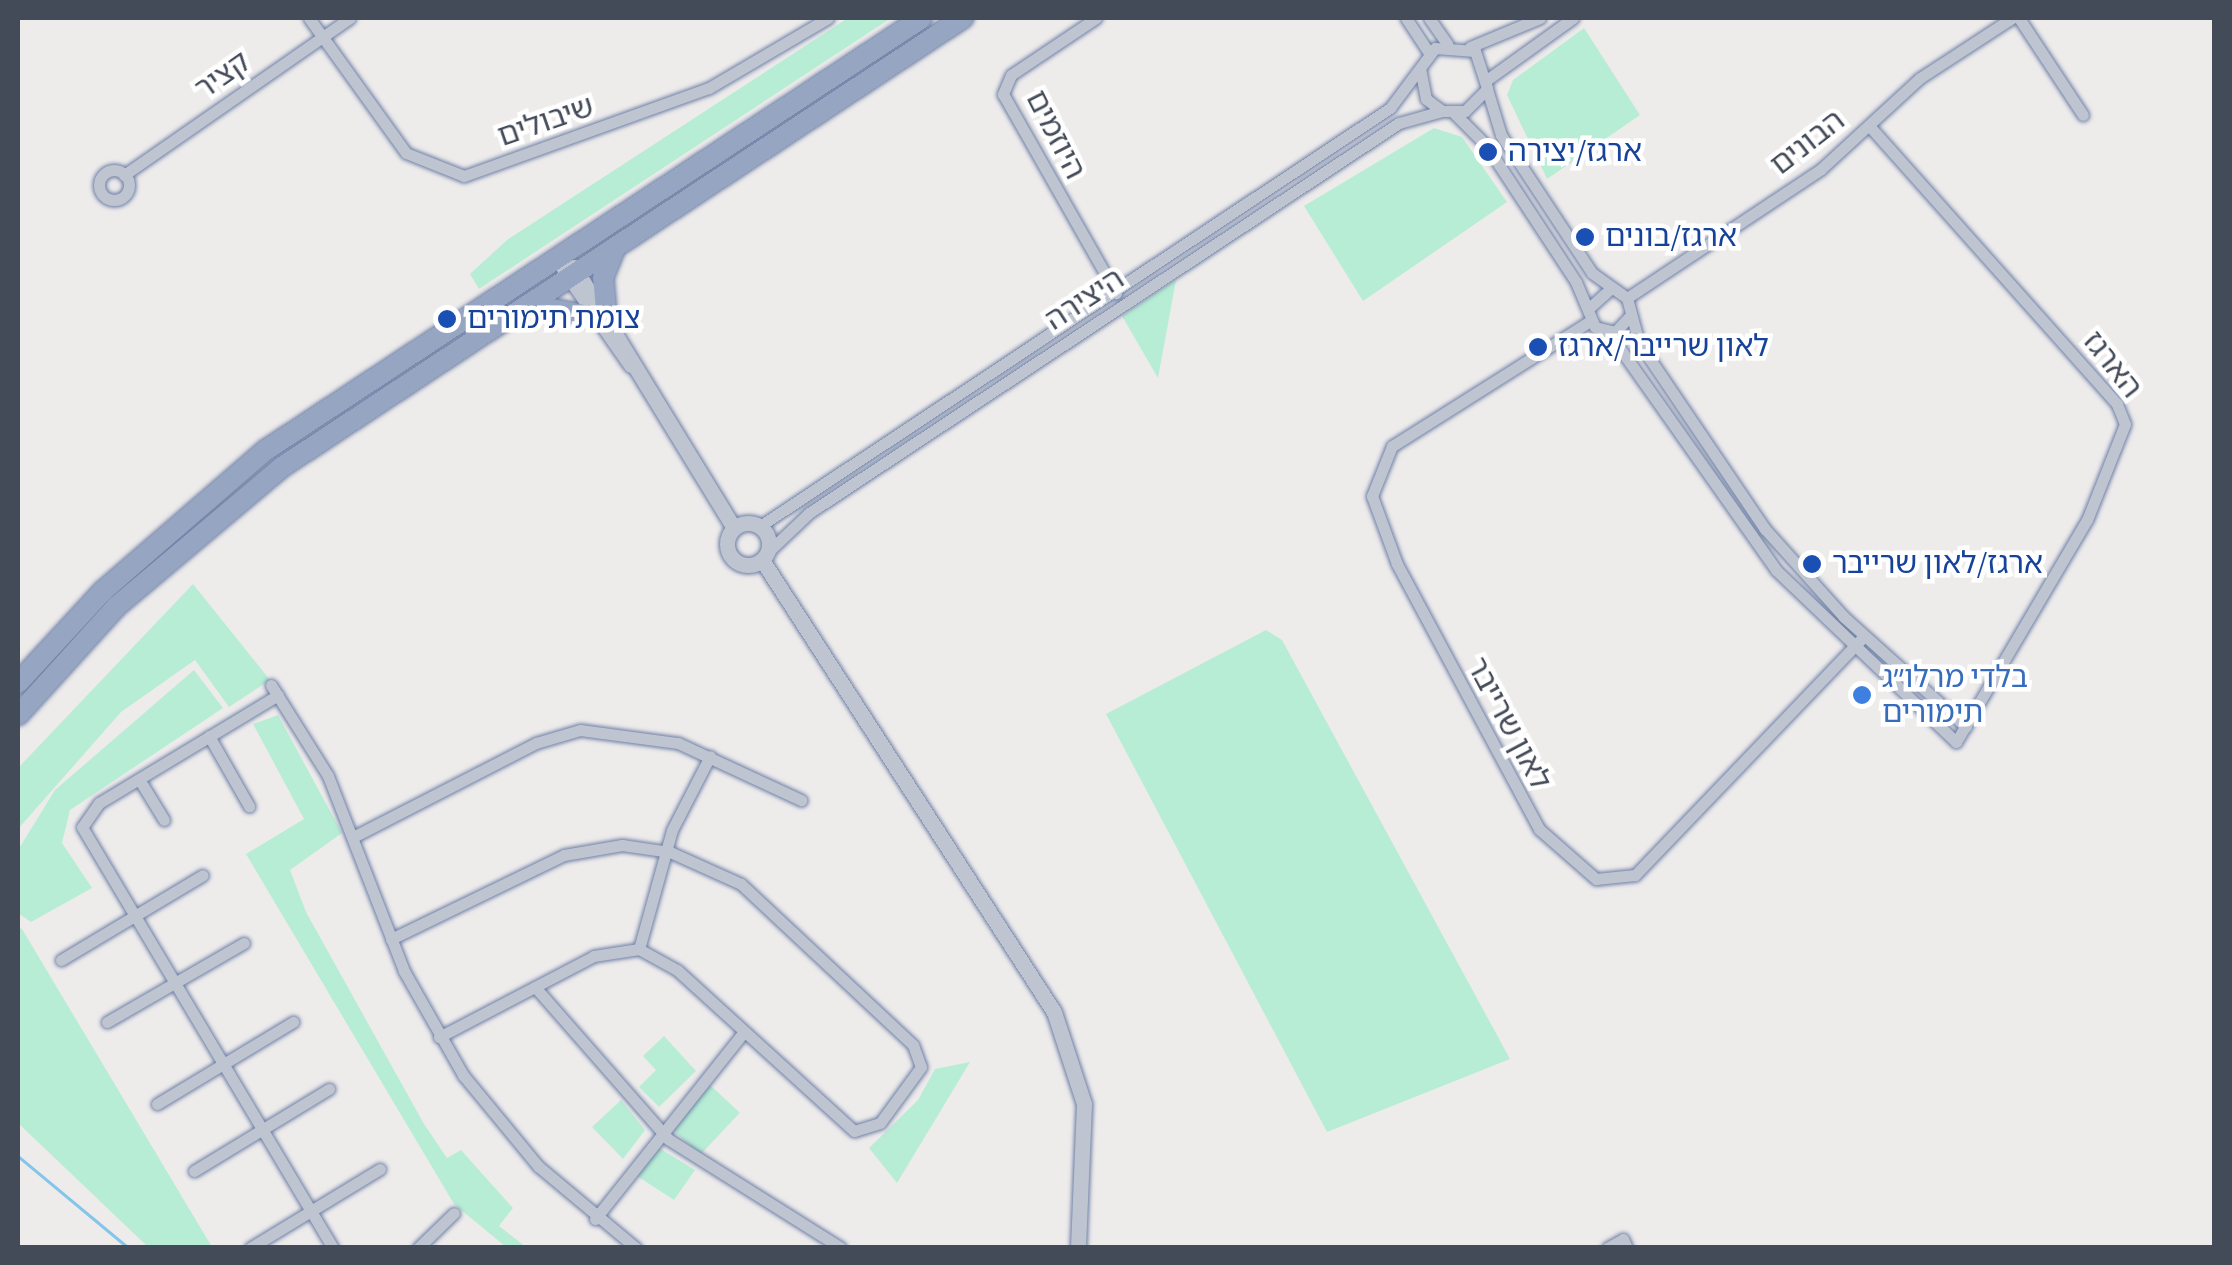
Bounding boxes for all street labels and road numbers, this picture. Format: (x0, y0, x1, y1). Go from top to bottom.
street label: קציר (189, 44, 257, 108)
street label: היוזמים (1017, 85, 1093, 185)
street label: שיבולים (493, 89, 599, 155)
street label: הבונים (1764, 103, 1852, 183)
street label: היצירה (1039, 261, 1131, 339)
street label: הארגז (2075, 325, 2149, 405)
street label: לאון שרייבר (1458, 652, 1558, 796)

